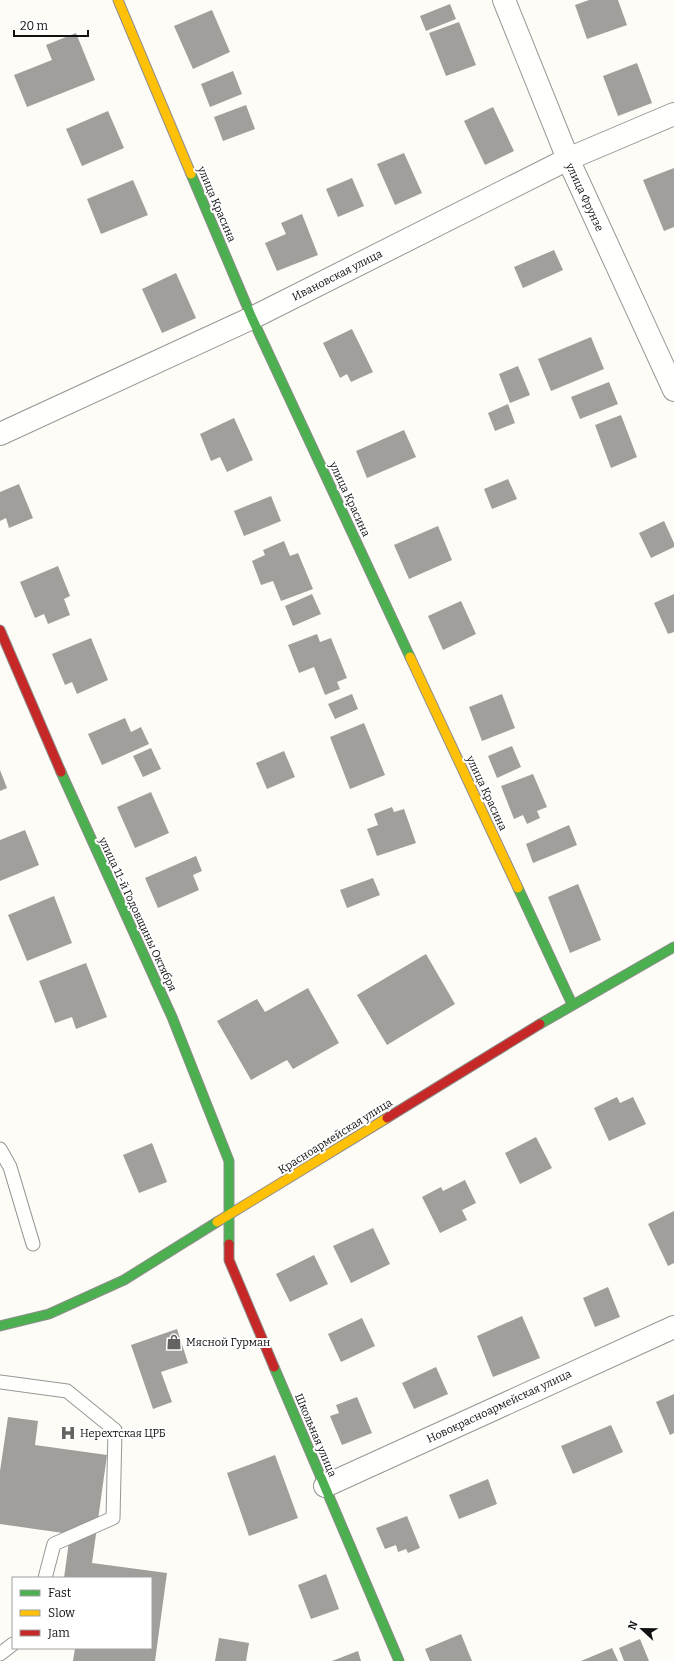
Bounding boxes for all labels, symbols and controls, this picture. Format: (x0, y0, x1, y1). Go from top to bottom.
scale bar (14, 12, 88, 38)
text: 20 m (20, 19, 49, 33)
street label: улица Фрунзе (563, 160, 606, 233)
street label: улица Красина (194, 164, 238, 244)
street label: Ивановская улица (290, 247, 384, 304)
street label: улица Красина (326, 459, 373, 539)
street label: улица Красина (463, 753, 510, 833)
street label: улица 11-й Годовщины Октября (96, 834, 179, 993)
street label: Красноармейская улица (276, 1096, 395, 1177)
shop icon: Мясной Гурман (165, 1333, 183, 1351)
place label: Мясной Гурман (186, 1336, 270, 1349)
street label: Новокрасноармейская улица (425, 1367, 574, 1446)
street label: Школьная улица (292, 1391, 339, 1479)
hospital icon: Нерехтская ЦРБ (59, 1424, 77, 1442)
place label: Нерехтская ЦРБ (80, 1427, 166, 1440)
legend (12, 1577, 152, 1649)
text: Fast (48, 1586, 72, 1600)
text: Slow (48, 1606, 75, 1620)
north arrow (622, 1609, 662, 1649)
text: N (626, 1619, 641, 1632)
text: Jam (47, 1626, 70, 1640)

